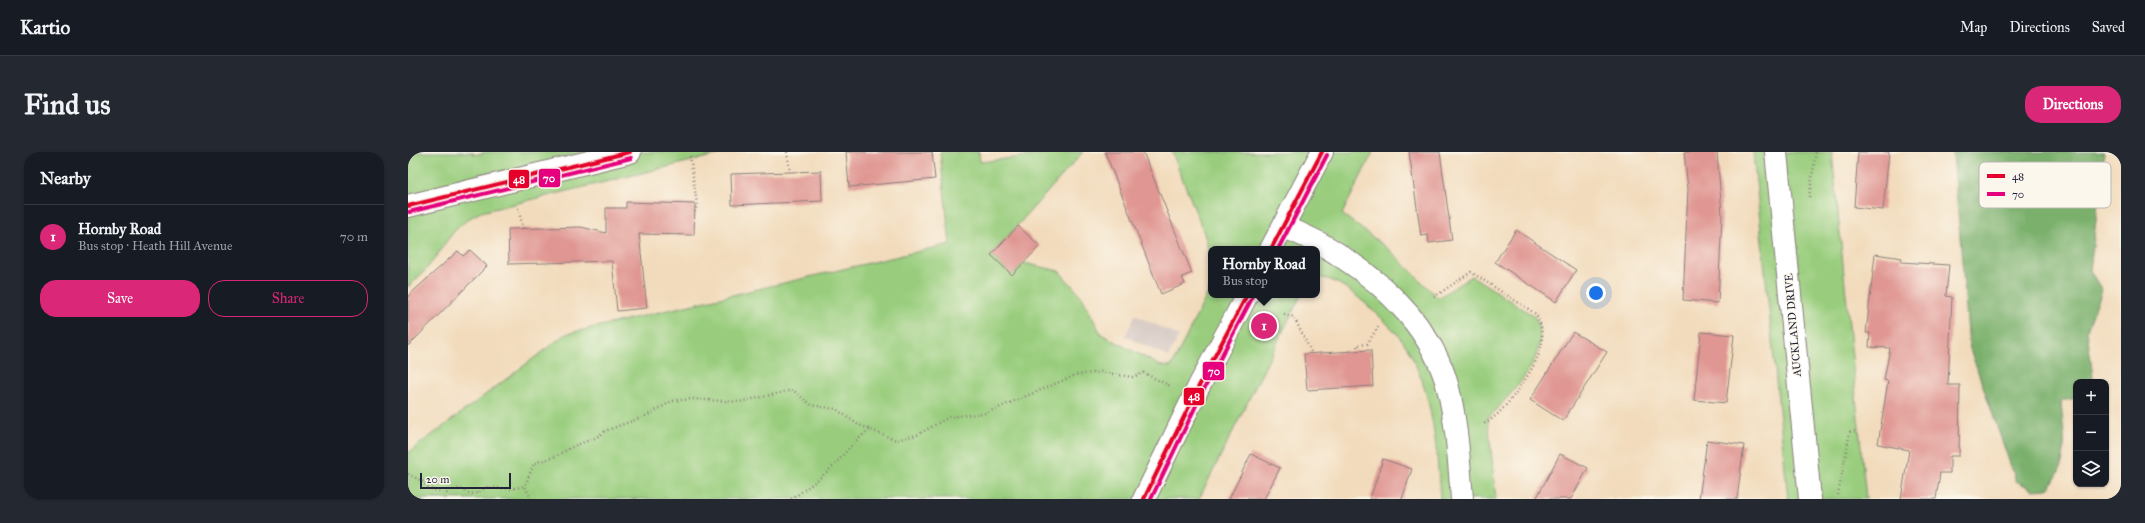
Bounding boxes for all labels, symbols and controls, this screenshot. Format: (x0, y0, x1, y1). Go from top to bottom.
text: Kartio (20, 16, 70, 39)
text: Map (1960, 19, 1987, 36)
text: Directions (2009, 19, 2070, 36)
text: Saved (2092, 19, 2125, 36)
button: Directions (2025, 86, 2121, 123)
text: Find us (24, 87, 110, 122)
legend (1979, 162, 2111, 208)
text: Nearby (40, 168, 91, 189)
line badge: 70 (538, 168, 561, 188)
line badge: 48 (508, 169, 530, 189)
text: 48 (2012, 170, 2024, 183)
text: 70 (543, 172, 556, 185)
text: 48 (513, 173, 525, 187)
text: 70 (2012, 188, 2024, 201)
text: Hornby Road (78, 220, 161, 238)
text: 1 (50, 229, 56, 245)
text: 70 m (340, 229, 368, 245)
text: Bus stop · Heath Hill Avenue (78, 238, 232, 254)
popup (1208, 246, 1320, 298)
text: Hornby Road (1222, 255, 1306, 273)
text: Bus stop (1222, 273, 1268, 289)
street label: AUCKLAND DRIVE (1782, 273, 1804, 378)
button: Save (40, 280, 200, 317)
button: Share (208, 280, 368, 317)
your location (1586, 283, 1606, 303)
pin: 1 (1251, 311, 1277, 341)
line badge: 70 (1202, 361, 1225, 381)
text: 70 (1208, 365, 1221, 378)
map controls (2073, 379, 2109, 487)
button: + (2073, 379, 2109, 415)
line badge: 48 (1183, 387, 1205, 406)
text: 48 (1188, 390, 1200, 404)
button: − (2073, 415, 2109, 451)
button: layers (2073, 451, 2109, 487)
scale bar (420, 471, 511, 490)
text: 20 m (426, 473, 449, 486)

